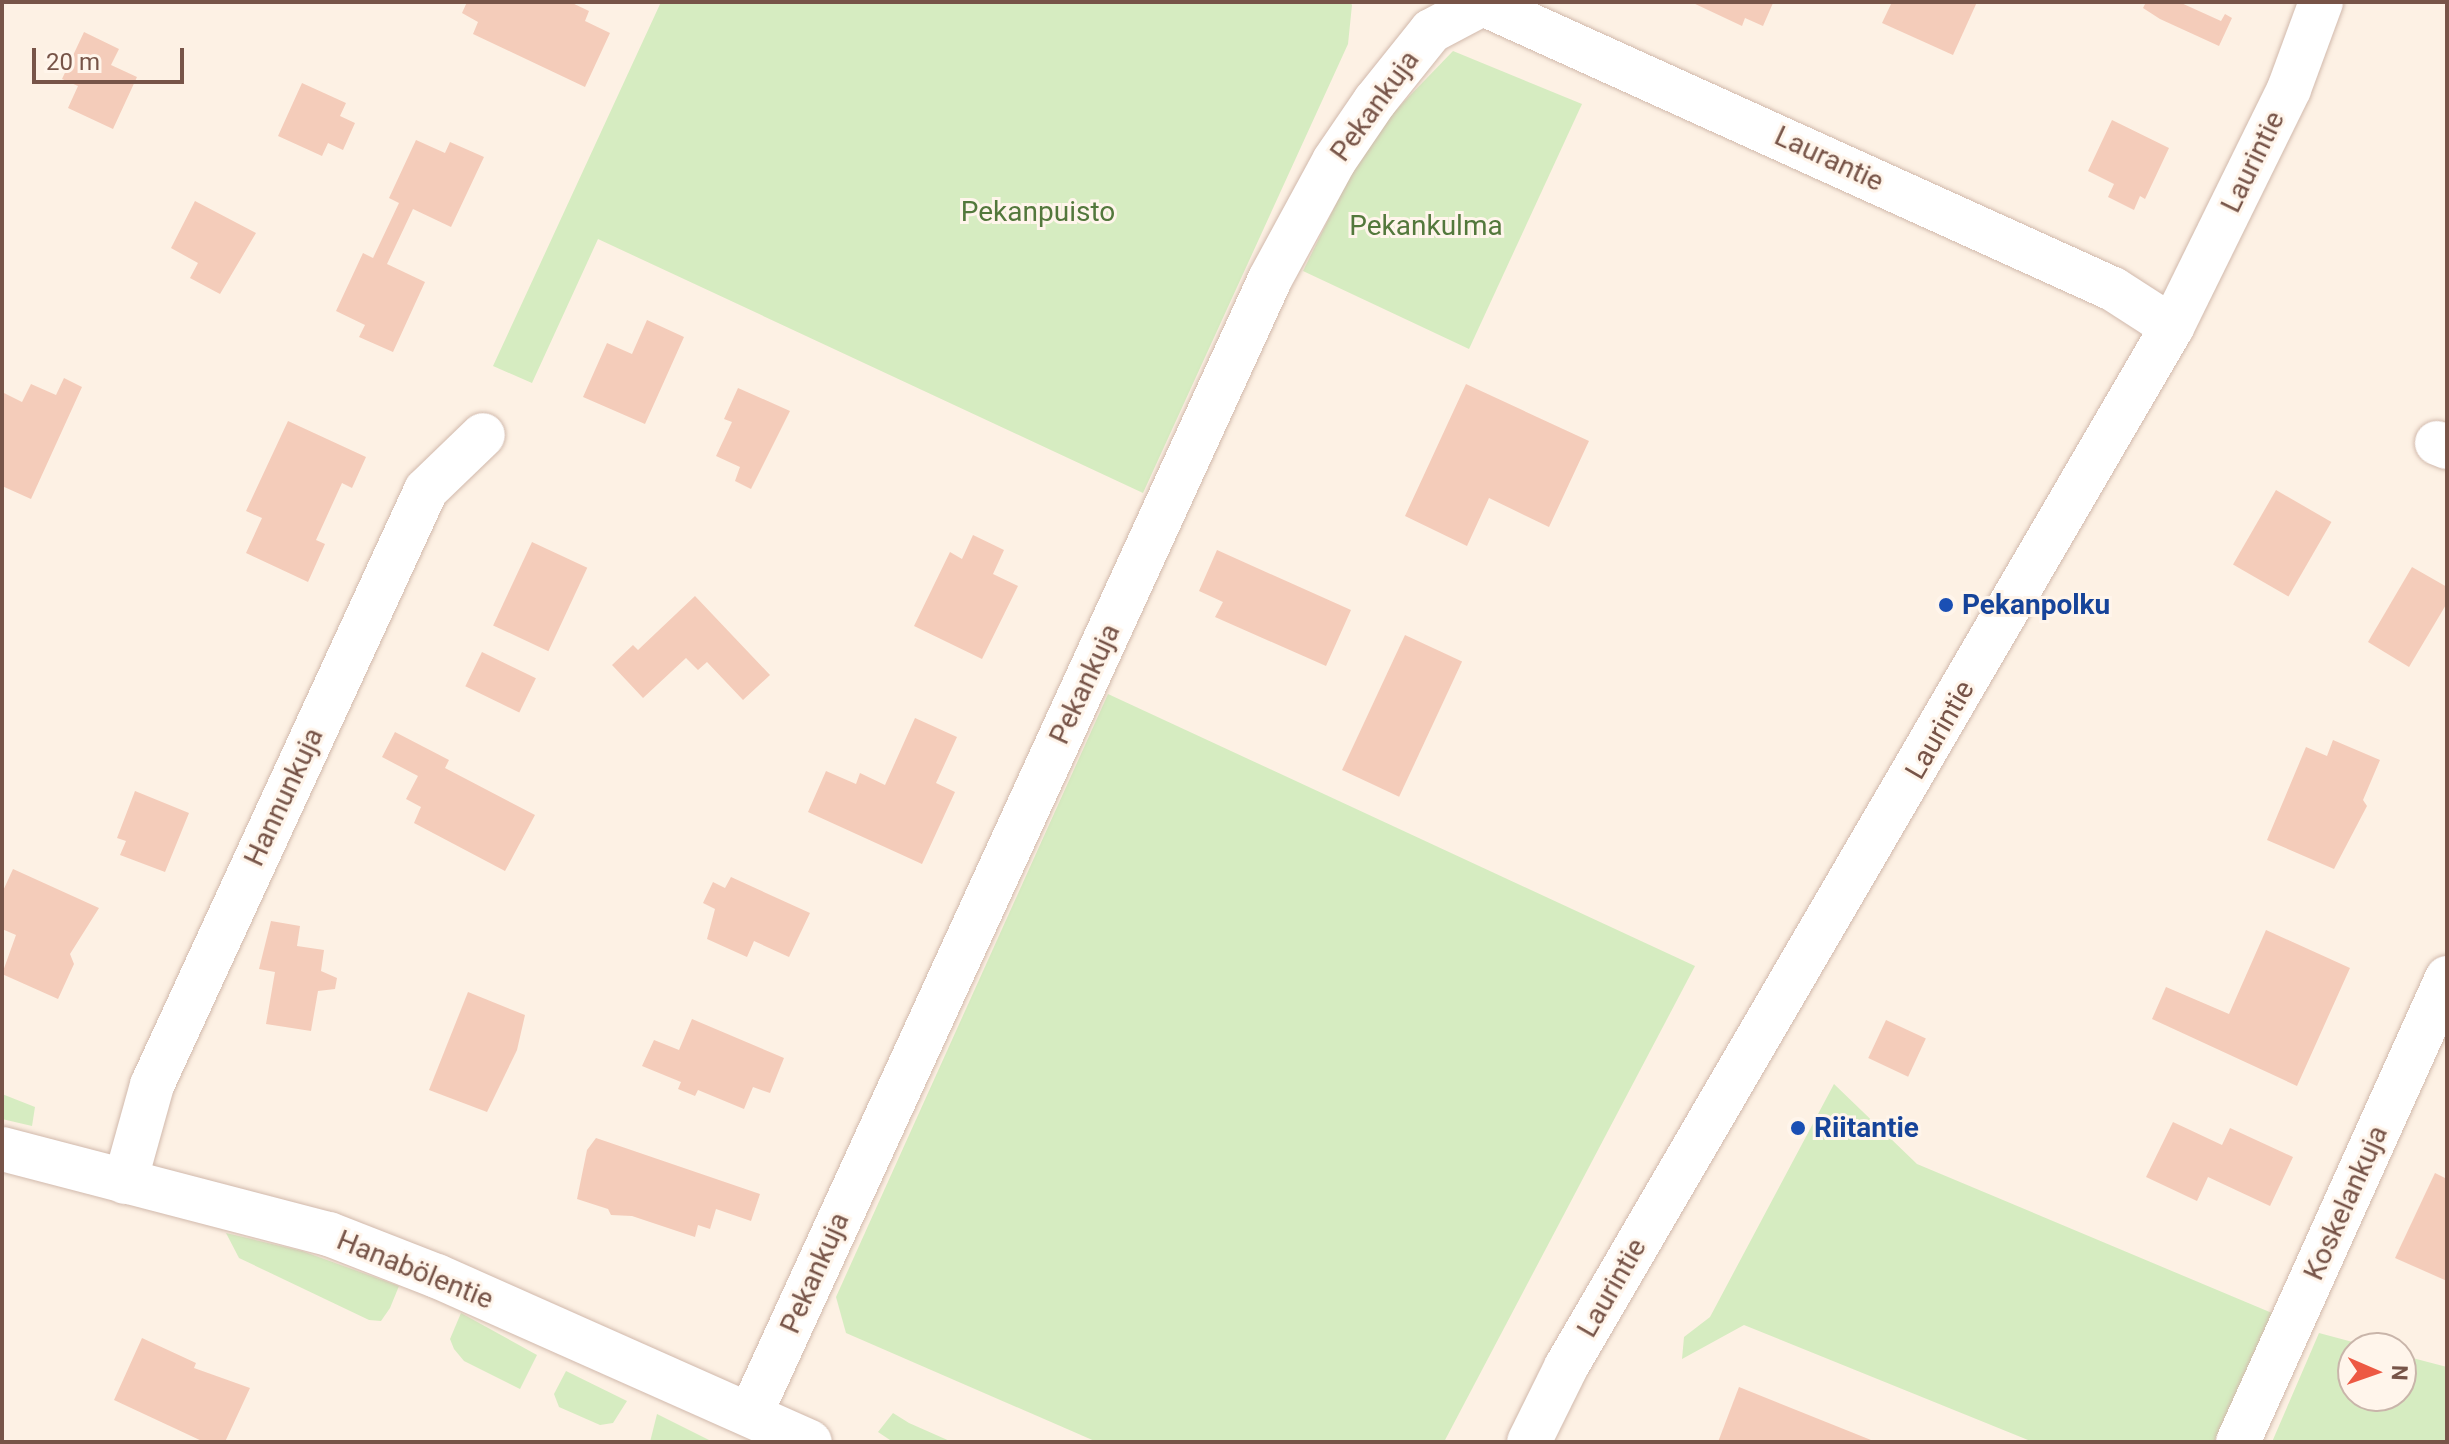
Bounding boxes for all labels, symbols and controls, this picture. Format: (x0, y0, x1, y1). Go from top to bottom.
scale bar (36, 32, 188, 82)
street label: Pekankuja (1324, 44, 1426, 168)
text: 20 m (46, 48, 100, 76)
street label: Laurintie (2214, 106, 2292, 218)
street label: Laurantie (1769, 119, 1889, 199)
park label: Pekanpuisto (961, 195, 1115, 229)
park label: Pekankulma (1349, 209, 1503, 243)
place label: Pekanpolku (1962, 588, 2110, 622)
marker: Pekanpolku (1937, 596, 1955, 614)
street label: Pekankuja (1043, 619, 1127, 749)
street label: Laurintie (1898, 675, 1982, 785)
street label: Hannunkuja (237, 723, 331, 871)
place label: Riitantie (1814, 1111, 1919, 1145)
marker: Riitantie (1789, 1119, 1807, 1137)
street label: Koskelankuja (2297, 1121, 2395, 1285)
street label: Pekankuja (773, 1207, 857, 1339)
street label: Hanabölentie (332, 1223, 498, 1317)
street label: Laurintie (1570, 1233, 1654, 1343)
north arrow (2337, 1332, 2417, 1412)
text: N (2387, 1365, 2412, 1381)

